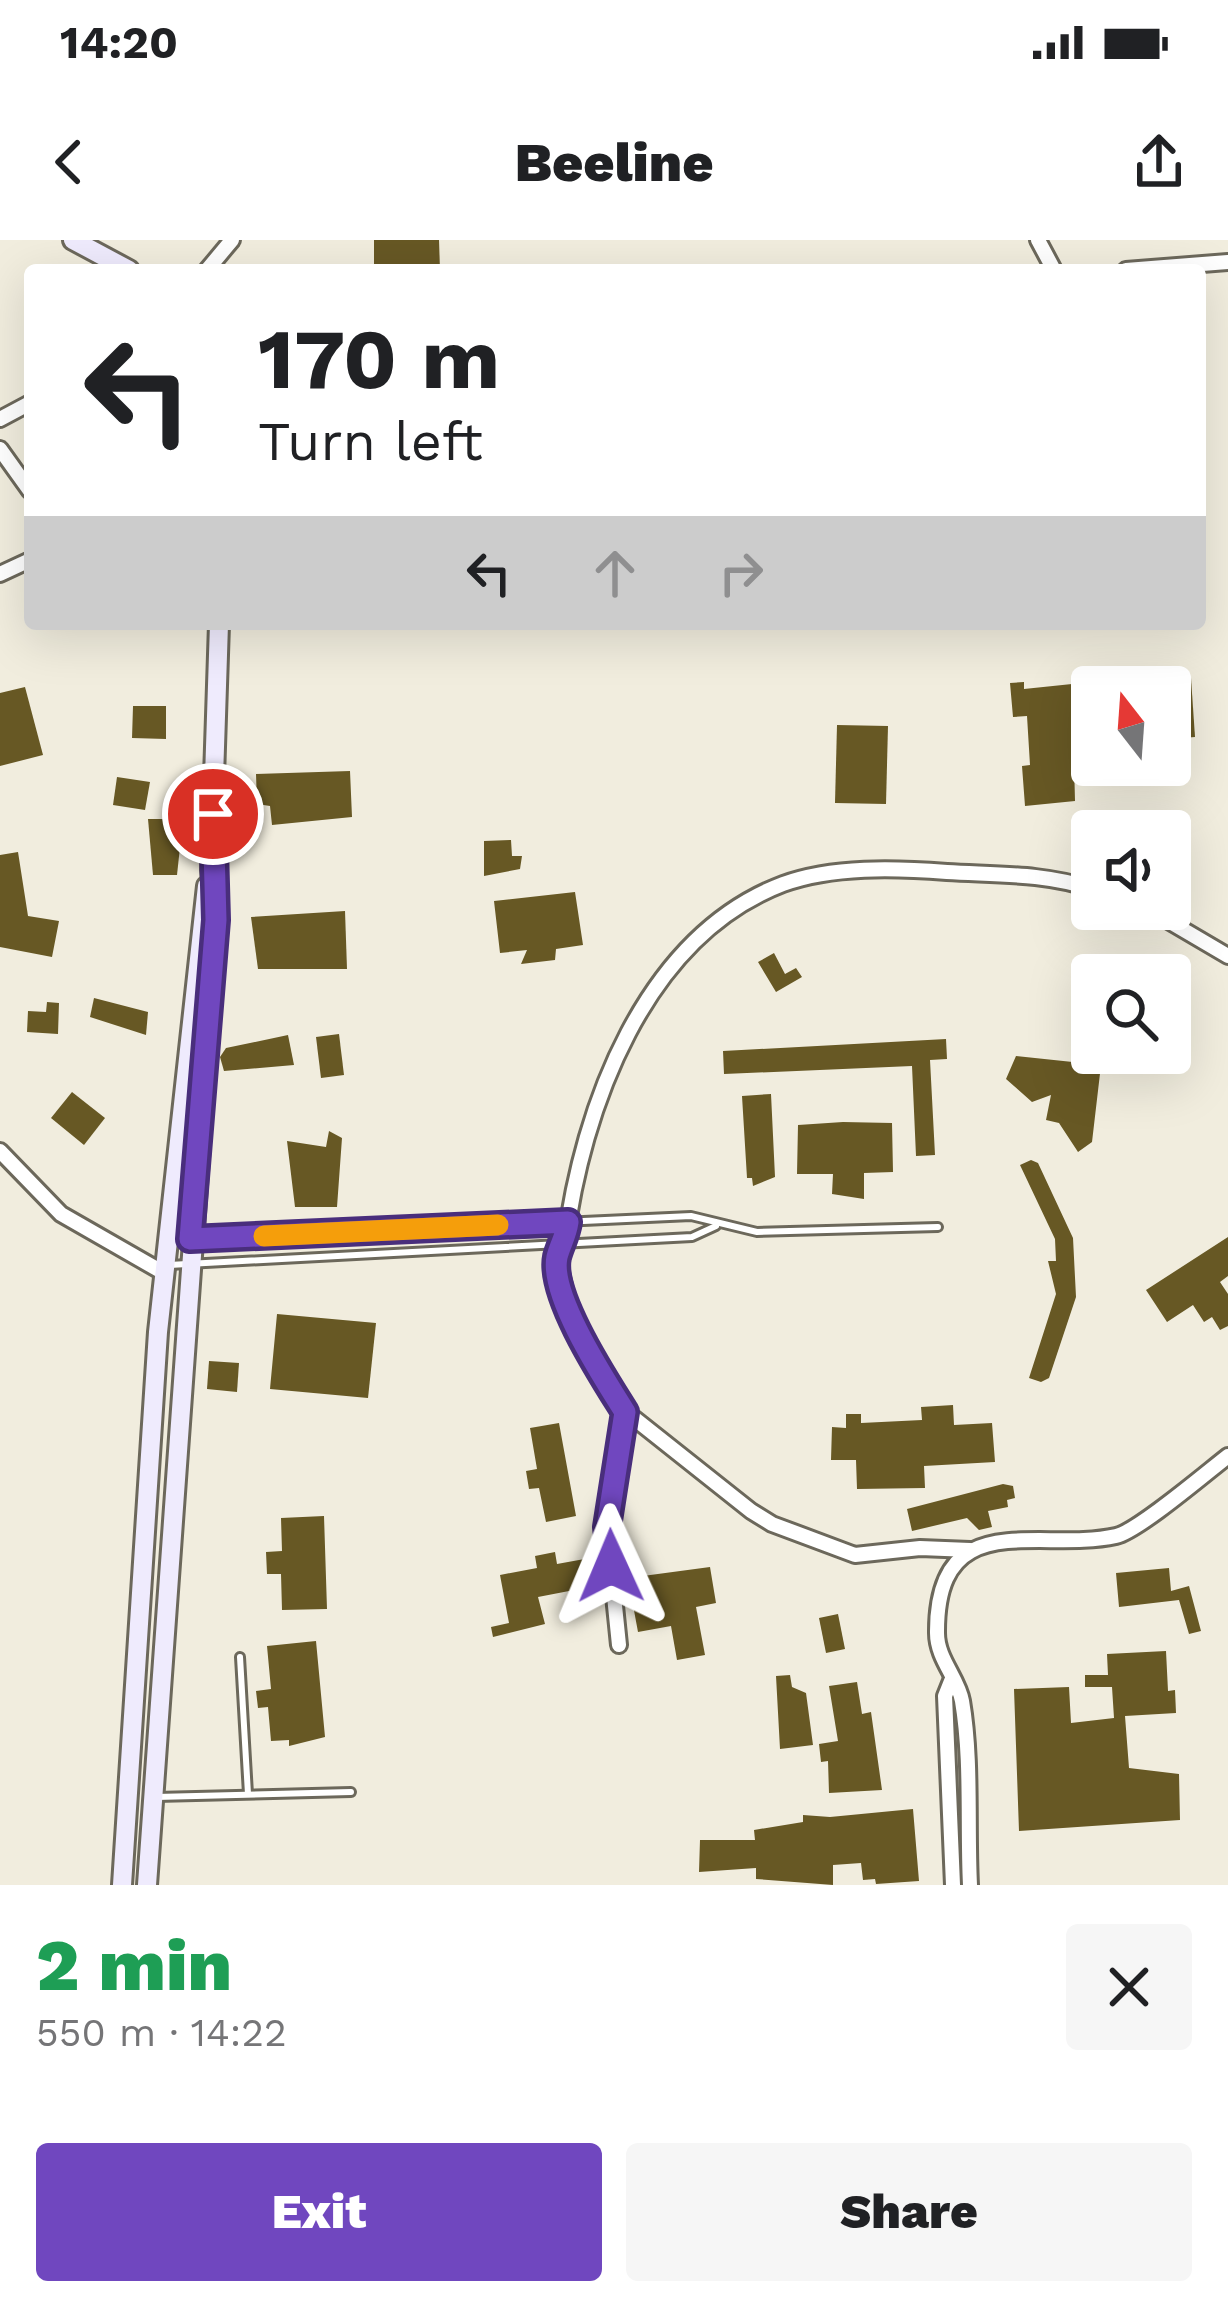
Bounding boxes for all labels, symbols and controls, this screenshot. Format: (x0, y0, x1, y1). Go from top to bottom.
text: 14:20 (60, 16, 178, 69)
icon: back (36, 129, 102, 195)
icon: share (1126, 129, 1192, 195)
text: Beeline (514, 131, 714, 194)
text: 170 m (258, 310, 500, 408)
icon: left (60, 312, 216, 468)
text: Turn left (258, 410, 483, 473)
icon: left (456, 540, 522, 606)
icon: ahead (582, 540, 648, 606)
icon: right (708, 540, 774, 606)
north arrow (1071, 666, 1191, 786)
map controls (1071, 666, 1191, 1074)
pin (162, 763, 264, 865)
icon: arrive (180, 781, 246, 847)
button: sound (1071, 810, 1191, 930)
button: search (1071, 954, 1191, 1074)
position arrow (548, 1503, 674, 1629)
text: 2 min (36, 1923, 232, 2007)
button: close (1066, 1924, 1192, 2050)
text: 550 m · 14:22 (36, 2010, 287, 2055)
button: Exit (36, 2143, 602, 2281)
button: Share (626, 2143, 1192, 2281)

